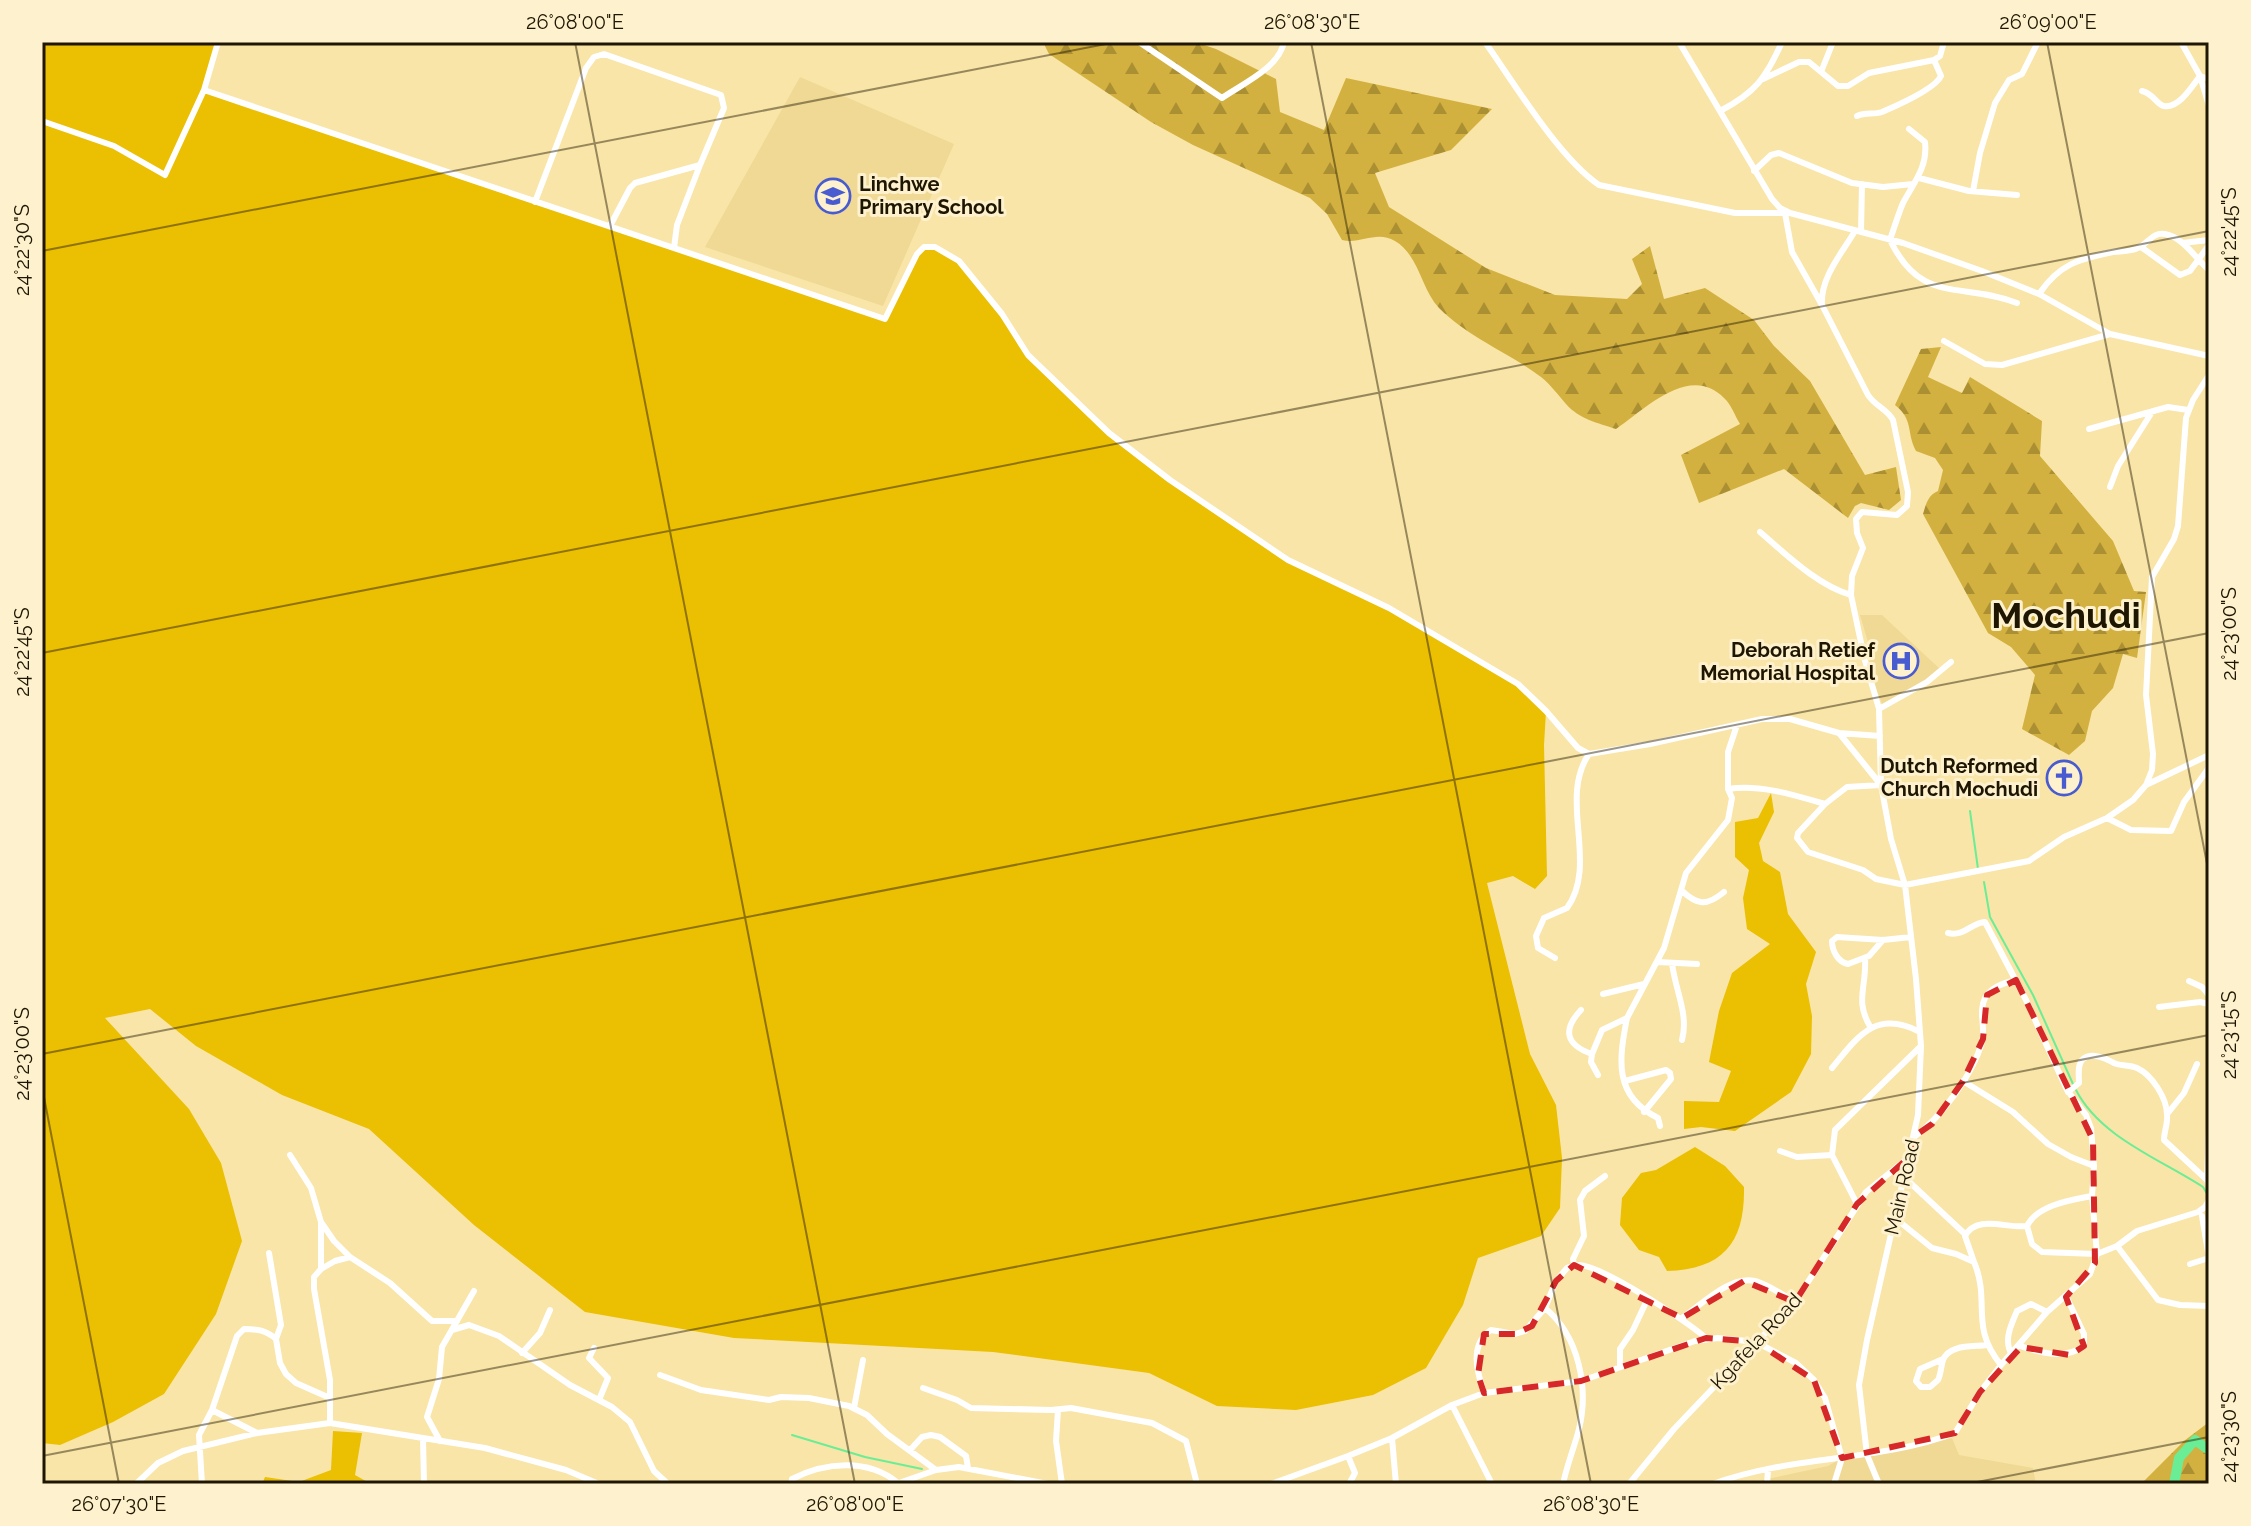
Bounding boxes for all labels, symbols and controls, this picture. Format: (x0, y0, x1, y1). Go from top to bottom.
text: 26°08'00"E (526, 10, 624, 34)
text: 26°08'30"E (1264, 10, 1360, 34)
text: 26°09'00"E (1999, 10, 2097, 34)
place label: Linchwe Primary School (859, 172, 1004, 219)
school or university icon: Linchwe Primary School (814, 177, 852, 215)
text: 24°22'45"S (2217, 187, 2241, 277)
text: 24°22'30"S (10, 204, 34, 296)
text: 24°23'00"S (2217, 587, 2241, 681)
district label: Mochudi (1991, 594, 2141, 636)
text: 24°22'45"S (10, 607, 34, 697)
place label: Deborah Retief Memorial Hospital (1700, 638, 1876, 685)
hospital icon: Deborah Retief Memorial Hospital (1882, 642, 1920, 680)
place label: Dutch Reformed Church Mochudi (1880, 754, 2038, 801)
church icon: Dutch Reformed Church Mochudi (2045, 759, 2083, 797)
text: 24°23'15"S (2217, 991, 2241, 1079)
text: 24°23'00"S (10, 1007, 34, 1101)
street label: Main Road (1879, 1137, 1925, 1237)
street label: Kgafela Road (1705, 1288, 1807, 1394)
text: 24°23'30"S (2217, 1391, 2241, 1483)
text: 26°07'30"E (72, 1492, 166, 1516)
text: 26°08'00"E (806, 1492, 904, 1516)
text: 26°08'30"E (1543, 1492, 1639, 1516)

